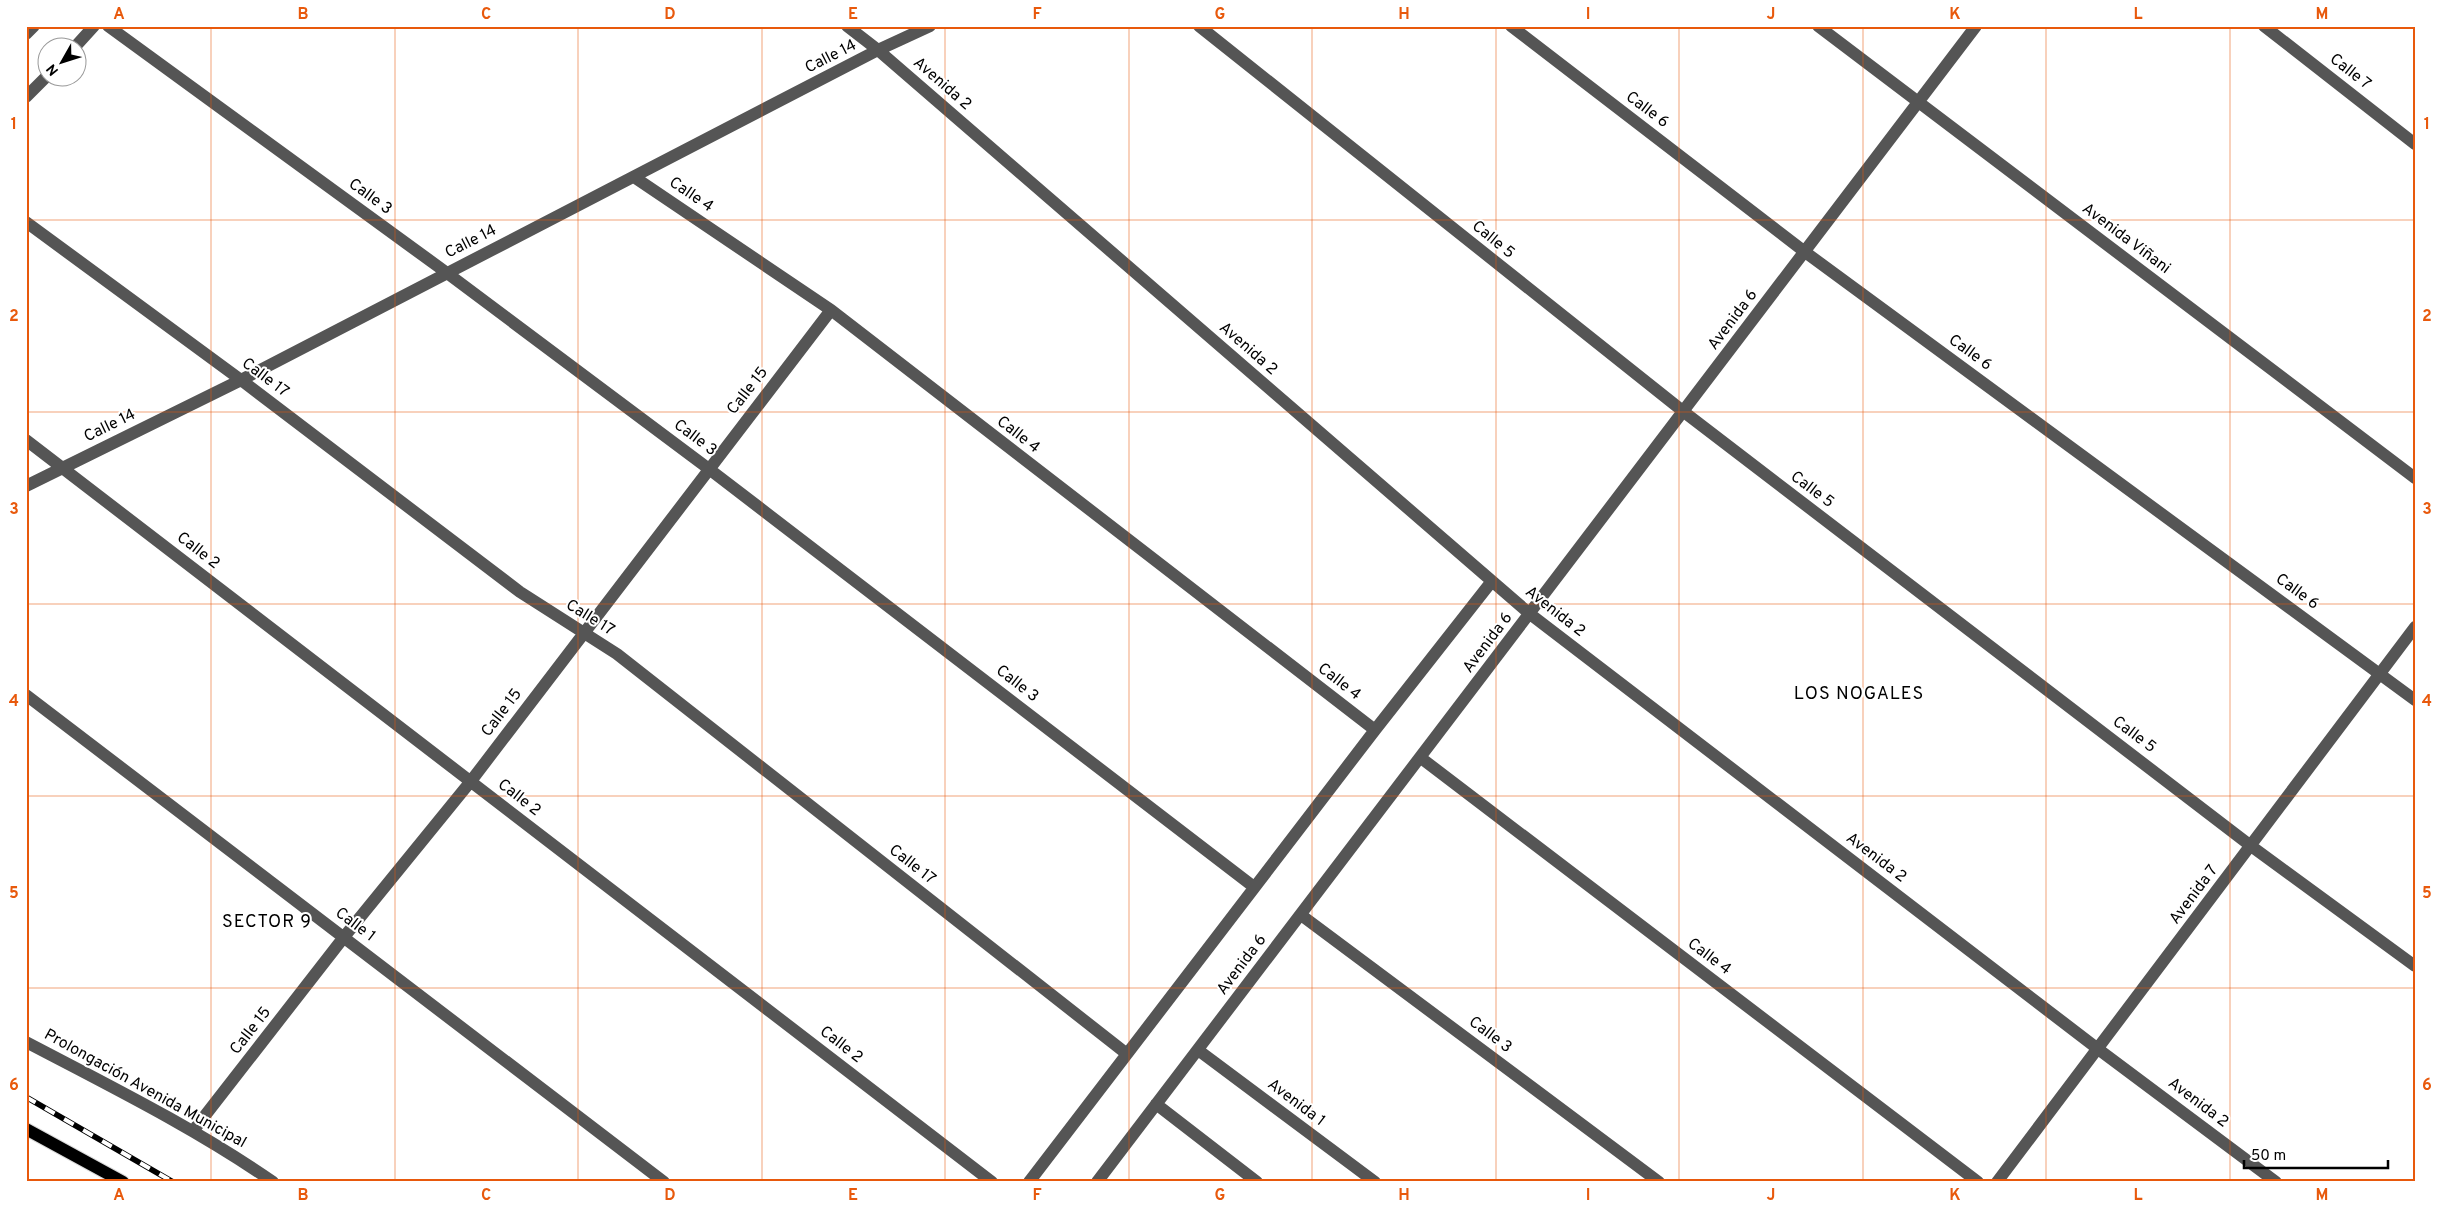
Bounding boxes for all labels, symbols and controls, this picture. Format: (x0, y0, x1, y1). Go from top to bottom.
text: A (113, 5, 125, 25)
text: B (297, 5, 309, 25)
text: C (481, 5, 491, 25)
text: D (664, 5, 676, 25)
text: E (848, 5, 858, 25)
text: F (1032, 5, 1042, 25)
text: G (1215, 5, 1225, 25)
text: H (1398, 5, 1410, 25)
text: I (1586, 5, 1590, 25)
text: J (1767, 5, 1775, 25)
text: K (1949, 5, 1961, 25)
text: L (2133, 5, 2143, 25)
text: M (2316, 5, 2328, 25)
street label: Calle 14 (802, 36, 860, 78)
north arrow (38, 38, 88, 88)
street label: Calle 7 (2325, 50, 2375, 94)
street label: Avenida 2 (909, 53, 975, 115)
text: N (43, 60, 63, 78)
street label: Calle 6 (1621, 87, 1673, 133)
text: 1 (11, 115, 17, 135)
text: 1 (2424, 115, 2430, 135)
street label: Calle 4 (665, 173, 717, 217)
street label: Calle 3 (344, 174, 396, 220)
street label: Avenida Viñani (2078, 199, 2174, 279)
street label: Calle 5 (1467, 217, 1519, 263)
street label: Calle 14 (442, 221, 500, 263)
street label: Avenida 6 (1704, 286, 1762, 354)
text: 2 (9, 307, 19, 327)
text: 2 (2422, 307, 2432, 327)
street label: Avenida 2 (1215, 318, 1281, 380)
street label: Calle 6 (1944, 330, 1996, 376)
street label: Calle 17 (238, 354, 292, 402)
street label: Calle 15 (723, 363, 773, 419)
street label: Calle 14 (81, 405, 139, 447)
street label: Calle 4 (992, 412, 1044, 458)
street label: Calle 3 (669, 415, 721, 461)
street label: Calle 5 (1786, 467, 1838, 513)
text: 3 (9, 500, 19, 520)
text: 3 (2422, 500, 2432, 520)
street label: Calle 2 (172, 528, 224, 574)
street label: Calle 6 (2271, 569, 2323, 615)
street label: Avenida 2 (1521, 582, 1589, 642)
street label: Calle 17 (562, 595, 618, 641)
street label: Avenida 6 (1459, 609, 1517, 677)
street label: Calle 4 (1313, 659, 1365, 705)
street label: Calle 3 (991, 661, 1043, 707)
district label: LOS NOGALES (1794, 683, 1924, 706)
street label: Calle 15 (477, 685, 527, 741)
text: 4 (9, 692, 19, 712)
text: 4 (2422, 692, 2432, 712)
street label: Calle 5 (2108, 712, 2160, 758)
street label: Calle 2 (493, 775, 545, 821)
street label: Avenida 2 (1842, 829, 1910, 887)
street label: Calle 17 (885, 841, 939, 889)
street label: Avenida 7 (2165, 861, 2223, 929)
text: 5 (9, 884, 19, 904)
text: 5 (2422, 884, 2432, 904)
street label: Calle 1 (331, 903, 379, 947)
district label: SECTOR 9 (222, 911, 312, 934)
street label: Avenida 6 (1213, 931, 1271, 999)
street label: Calle 4 (1683, 934, 1735, 980)
street label: Calle 15 (226, 1003, 276, 1059)
street label: Calle 3 (1464, 1012, 1516, 1058)
street label: Calle 2 (815, 1022, 867, 1068)
street label: Prolongación Avenida Municipal (40, 1025, 250, 1153)
street label: Avenida 2 (2164, 1074, 2232, 1132)
street label: Avenida 1 (1263, 1075, 1329, 1131)
text: 6 (9, 1076, 19, 1096)
text: 6 (2422, 1076, 2432, 1096)
scale bar (2244, 1138, 2387, 1170)
text: 50 m (2251, 1147, 2286, 1166)
text: A (113, 1186, 125, 1206)
text: B (297, 1186, 309, 1206)
text: C (481, 1186, 491, 1206)
text: D (664, 1186, 676, 1206)
text: E (848, 1186, 858, 1206)
text: F (1032, 1186, 1042, 1206)
text: G (1215, 1186, 1225, 1206)
text: H (1398, 1186, 1410, 1206)
text: I (1586, 1186, 1590, 1206)
text: J (1767, 1186, 1775, 1206)
text: K (1949, 1186, 1961, 1206)
text: L (2133, 1186, 2143, 1206)
text: M (2316, 1186, 2328, 1206)

